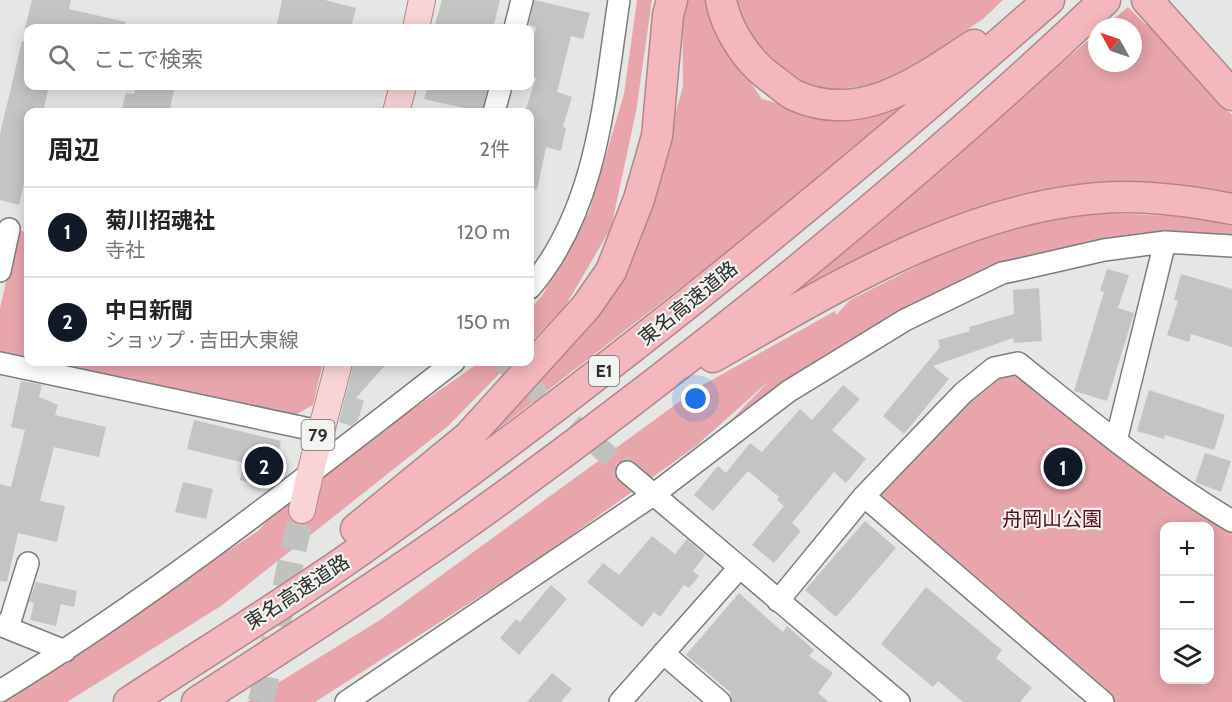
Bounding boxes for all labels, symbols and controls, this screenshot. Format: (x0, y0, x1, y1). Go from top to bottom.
north arrow (1088, 18, 1142, 72)
search box (24, 24, 534, 90)
icon: search (45, 41, 78, 74)
text: ここで検索 (93, 46, 203, 73)
text: 周辺 (48, 134, 100, 166)
text: 2件 (480, 137, 510, 161)
text: 菊川招魂社 (105, 207, 215, 234)
text: 1 (64, 220, 71, 244)
text: 120 m (457, 220, 510, 244)
text: 寺社 (105, 238, 145, 262)
street label: 東名高速道路 (634, 256, 742, 350)
text: 中日新聞 (105, 297, 193, 324)
text: 2 (62, 310, 73, 334)
text: 150 m (457, 310, 510, 334)
text: ショップ · 吉田大東線 (105, 328, 299, 352)
road number: E1 (589, 356, 619, 386)
your location (681, 384, 710, 413)
road number: 79 (302, 420, 334, 450)
pin: 2 (244, 444, 284, 488)
pin: 1 (1044, 444, 1082, 490)
park label: 舟岡山公園 (1002, 507, 1102, 531)
map controls (1160, 522, 1214, 684)
button: + (1160, 522, 1214, 576)
street label: 東名高速道路 (240, 549, 354, 635)
button: − (1160, 576, 1214, 630)
button: layers (1160, 630, 1214, 684)

